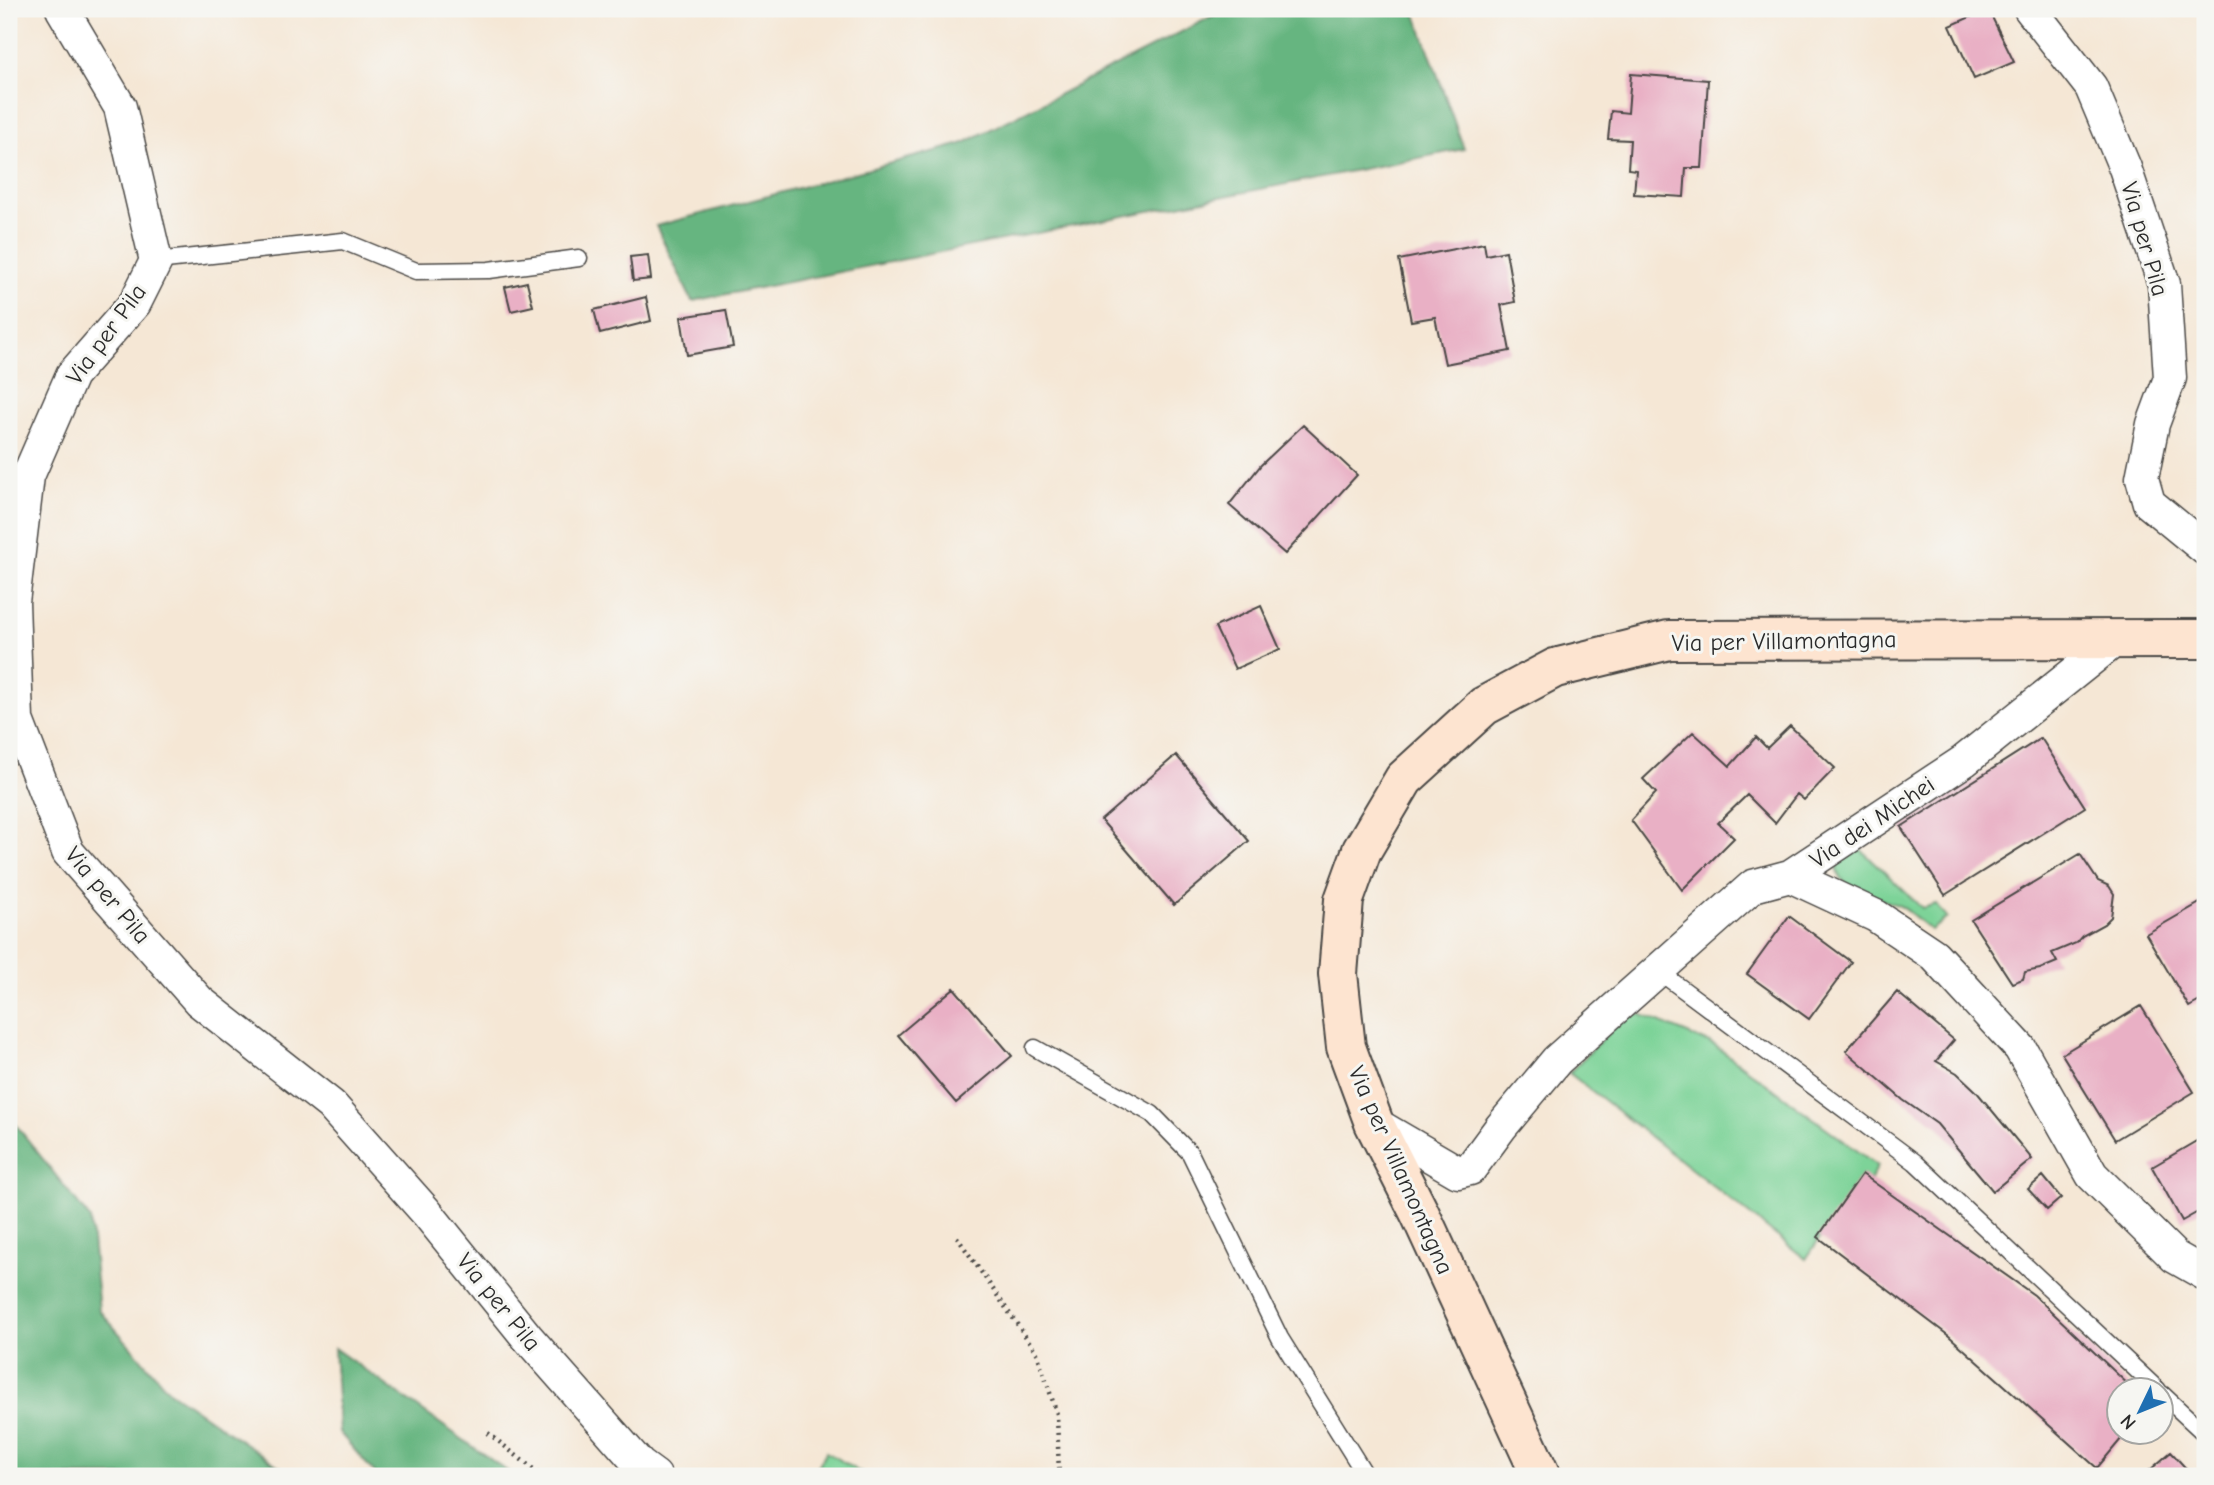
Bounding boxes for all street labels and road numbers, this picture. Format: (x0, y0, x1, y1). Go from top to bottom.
street label: Via per Pila (2115, 179, 2175, 299)
street label: Via per Pila (60, 278, 152, 390)
street label: Via per Villamontagna (1671, 625, 1897, 657)
street label: Via dei Michei (1804, 770, 1940, 874)
street label: Via per Pila (59, 841, 157, 949)
street label: Via per Villamontagna (1342, 1062, 1460, 1278)
street label: Via per Pila (451, 1248, 547, 1356)

